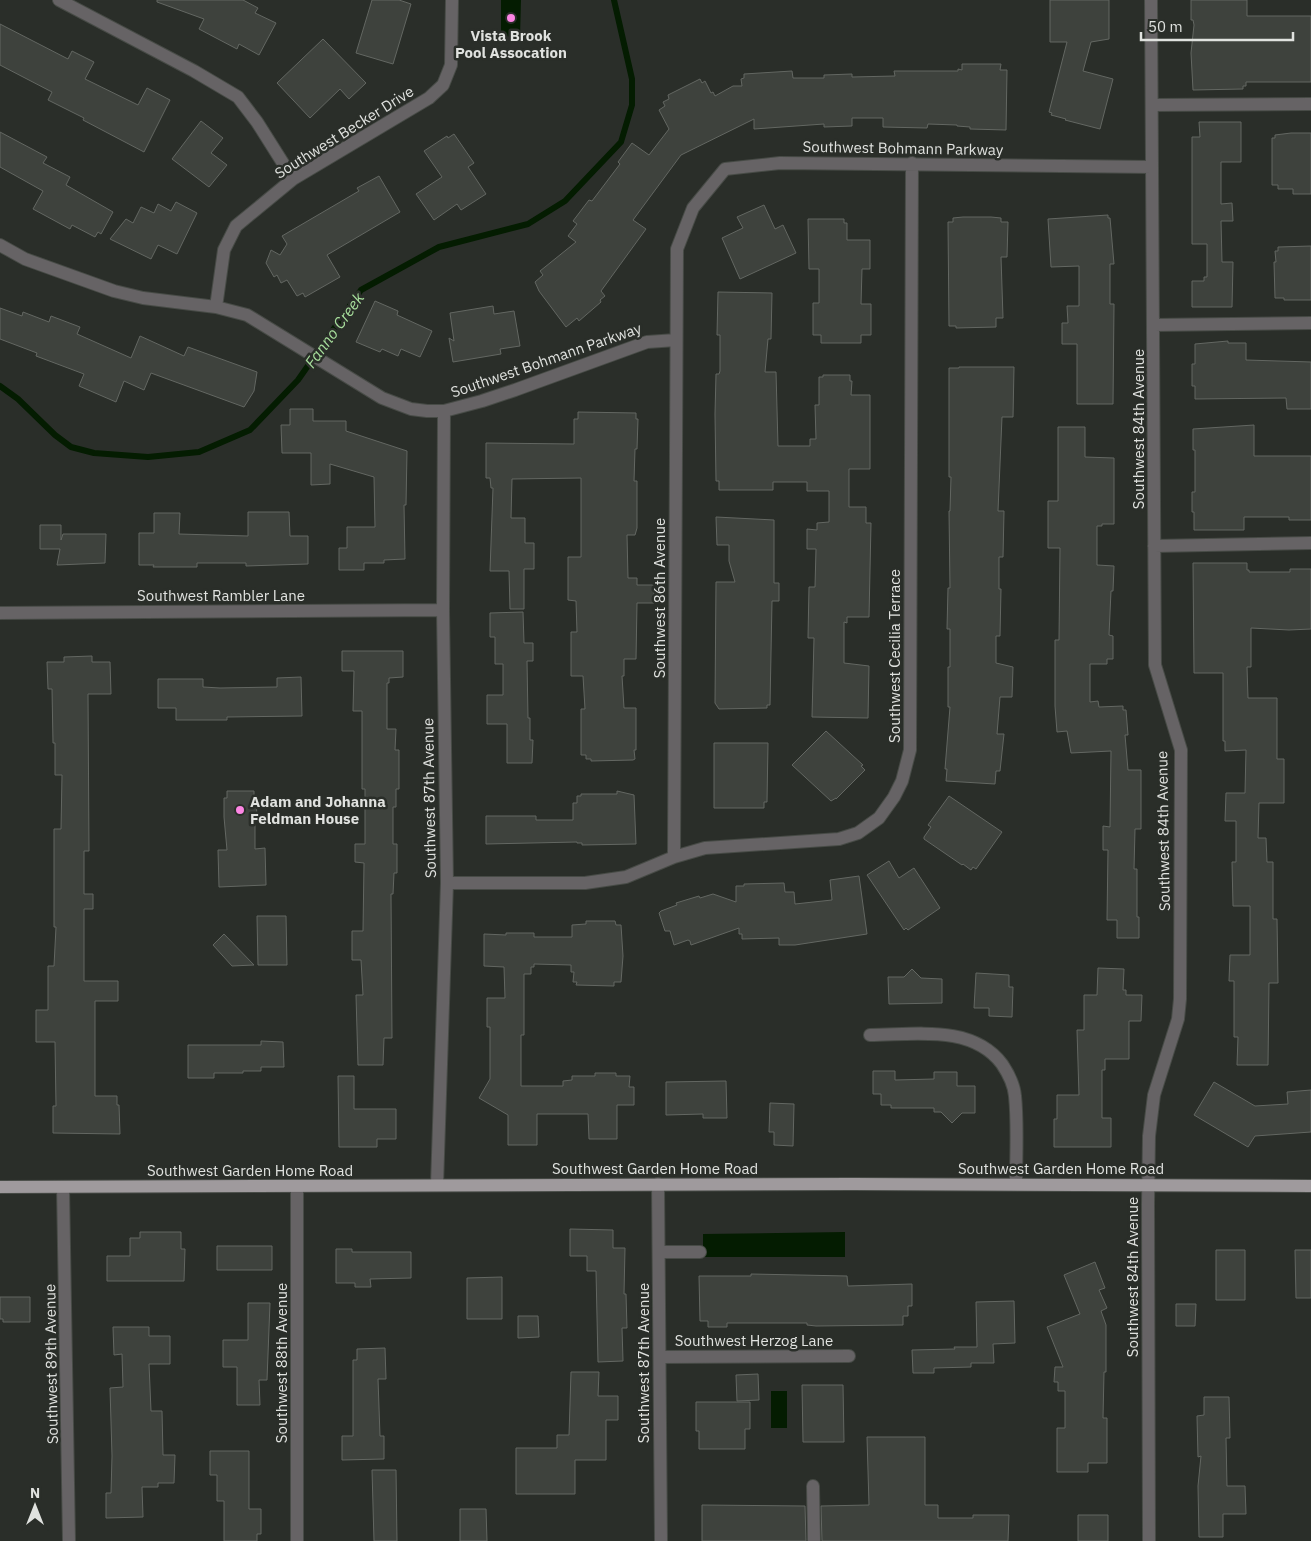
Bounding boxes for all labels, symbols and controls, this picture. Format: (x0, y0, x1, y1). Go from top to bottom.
scale bar (1141, 10, 1294, 42)
marker: Vista Brook Pool Assocation (505, 12, 517, 24)
text: 50 m (1148, 17, 1183, 36)
place label: Vista Brook Pool Assocation (455, 26, 567, 62)
street label: Southwest Becker Drive (271, 81, 417, 183)
street label: Southwest Bohmann Parkway (803, 137, 1004, 159)
water label: Fanno Creek (300, 288, 368, 372)
street label: Southwest Bohmann Parkway (448, 318, 644, 402)
street label: Southwest 84th Avenue (1129, 349, 1148, 509)
street label: Southwest 86th Avenue (650, 518, 669, 678)
street label: Southwest Cecilia Terrace (885, 569, 904, 743)
street label: Southwest Rambler Lane (137, 586, 305, 605)
street label: Southwest 87th Avenue (418, 718, 440, 878)
street label: Southwest 84th Avenue (1152, 751, 1174, 911)
place label: Adam and Johanna Feldman House (250, 792, 386, 828)
marker: Adam and Johanna Feldman House (234, 804, 246, 816)
street label: Southwest Garden Home Road (552, 1159, 758, 1178)
street label: Southwest Garden Home Road (958, 1159, 1164, 1178)
street label: Southwest Garden Home Road (147, 1161, 353, 1180)
street label: Southwest 84th Avenue (1123, 1197, 1142, 1357)
street label: Southwest 88th Avenue (272, 1283, 291, 1443)
street label: Southwest 87th Avenue (634, 1283, 653, 1443)
street label: Southwest 89th Avenue (40, 1284, 62, 1444)
street label: Southwest Herzog Lane (675, 1331, 833, 1350)
north arrow (10, 1481, 60, 1531)
text: N (30, 1484, 40, 1502)

